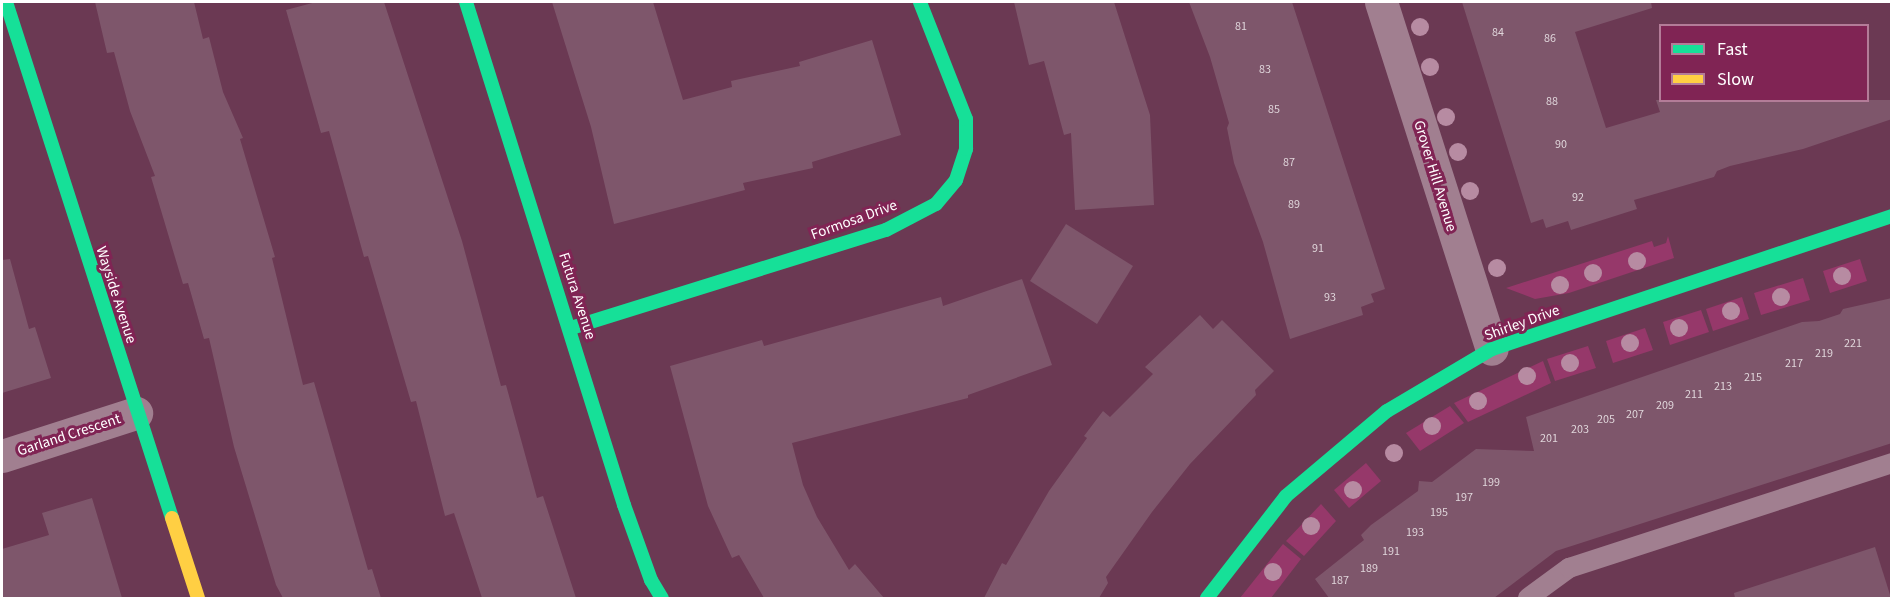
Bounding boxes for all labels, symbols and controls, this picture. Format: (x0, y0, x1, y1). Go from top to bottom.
house number: 81 (1235, 20, 1247, 34)
legend (1659, 24, 1869, 102)
house number: 84 (1492, 26, 1504, 40)
house number: 86 (1544, 32, 1556, 46)
text: Fast (1717, 37, 1748, 62)
house number: 83 (1259, 63, 1271, 77)
text: Slow (1717, 67, 1754, 92)
house number: 88 (1546, 95, 1558, 109)
house number: 85 (1268, 103, 1280, 117)
street label: Grover Hill Avenue (1410, 118, 1460, 234)
house number: 90 (1555, 138, 1567, 152)
house number: 87 (1283, 156, 1295, 170)
house number: 92 (1572, 191, 1584, 205)
street label: Formosa Drive (808, 196, 900, 244)
house number: 89 (1288, 198, 1300, 212)
house number: 91 (1312, 242, 1324, 256)
street label: Wayside Avenue (92, 244, 140, 346)
street label: Futura Avenue (555, 250, 599, 342)
house number: 93 (1324, 291, 1336, 305)
street label: Shirley Drive (1482, 301, 1562, 345)
house number: 221 (1844, 337, 1862, 351)
house number: 219 (1815, 347, 1833, 361)
house number: 217 (1785, 357, 1803, 371)
house number: 215 (1744, 371, 1762, 385)
house number: 213 (1714, 380, 1732, 394)
house number: 211 (1685, 388, 1703, 402)
house number: 209 (1656, 399, 1674, 413)
house number: 207 (1626, 408, 1644, 422)
street label: Garland Crescent (15, 410, 123, 460)
house number: 205 (1597, 413, 1615, 427)
house number: 203 (1571, 423, 1589, 437)
house number: 201 (1540, 432, 1558, 446)
house number: 199 (1482, 476, 1500, 490)
house number: 197 (1455, 491, 1473, 505)
house number: 195 (1430, 506, 1448, 520)
house number: 193 (1406, 526, 1424, 540)
house number: 191 (1382, 545, 1400, 559)
house number: 189 (1360, 562, 1378, 576)
house number: 187 (1331, 574, 1349, 588)

